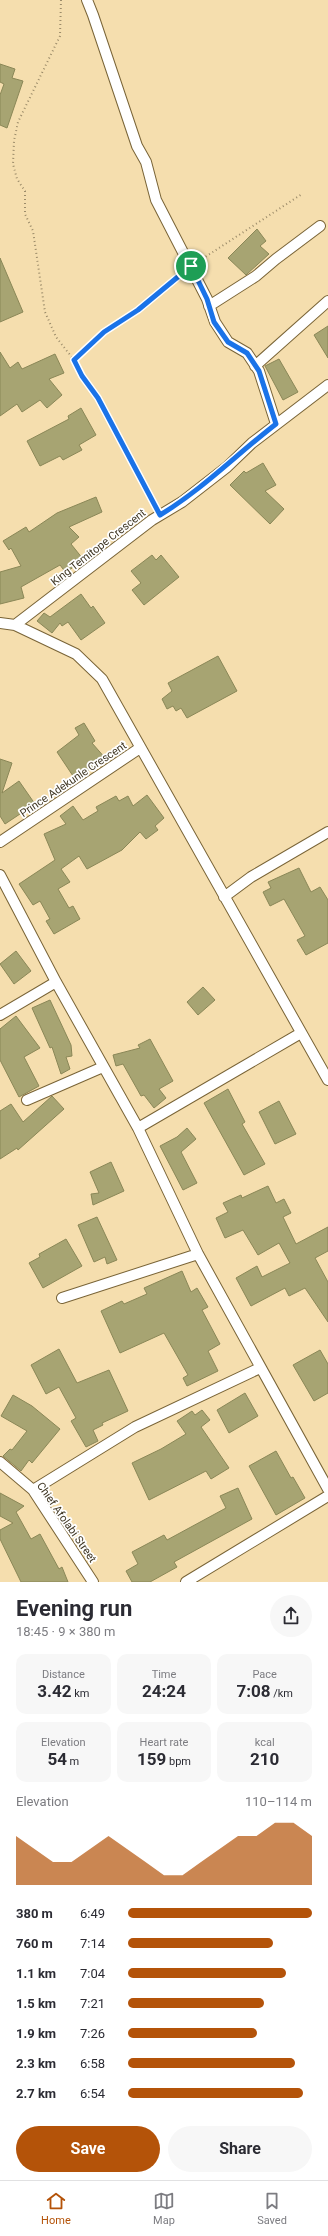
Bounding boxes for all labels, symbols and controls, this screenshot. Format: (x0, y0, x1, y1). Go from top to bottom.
pin (174, 249, 208, 283)
icon: arrive (180, 255, 202, 277)
street label: King Temitope Crescent (48, 506, 149, 588)
street label: Prince Adekunle Crescent (18, 739, 129, 820)
street label: Chief Afolabi Street (34, 1480, 99, 1565)
button: share (270, 1595, 312, 1637)
text: Evening run (16, 1596, 132, 1621)
text: 18:45 · 9 × 380 m (16, 1624, 115, 1639)
text: Distance (42, 1668, 85, 1681)
text: Time (152, 1668, 176, 1681)
text: Pace (252, 1668, 277, 1681)
text: 3.42 (37, 1681, 71, 1701)
text: 24:24 (142, 1681, 186, 1701)
text: 7:08 (236, 1681, 270, 1701)
text: km (71, 1687, 89, 1700)
text: /km (270, 1687, 293, 1700)
text: Elevation (41, 1736, 86, 1749)
text: Heart rate (140, 1736, 188, 1749)
text: kcal (255, 1736, 275, 1749)
text: 54 (47, 1749, 67, 1769)
text: 159 (137, 1749, 166, 1769)
text: 210 (250, 1749, 279, 1769)
text: m (67, 1755, 79, 1768)
text: bpm (166, 1755, 191, 1768)
text: Elevation (16, 1794, 69, 1809)
text: 110–114 m (245, 1794, 312, 1809)
text: 380 m (16, 1906, 53, 1921)
text: 6:49 (80, 1906, 105, 1921)
text: 760 m (16, 1936, 53, 1951)
text: 7:14 (80, 1936, 105, 1951)
text: 1.1 km (16, 1966, 56, 1981)
text: 7:04 (80, 1966, 105, 1981)
text: 1.5 km (16, 1996, 56, 2011)
text: 7:21 (80, 1996, 105, 2011)
text: 1.9 km (16, 2026, 56, 2041)
text: 7:26 (80, 2026, 105, 2041)
text: 2.3 km (16, 2056, 56, 2071)
text: 6:58 (80, 2056, 105, 2071)
text: 2.7 km (16, 2086, 56, 2101)
text: 6:54 (80, 2086, 105, 2101)
button: Save (16, 2126, 160, 2172)
button: Share (168, 2126, 312, 2172)
tab: Home (41, 2190, 71, 2227)
tab: Map (153, 2190, 175, 2227)
tab: Saved (257, 2190, 287, 2227)

